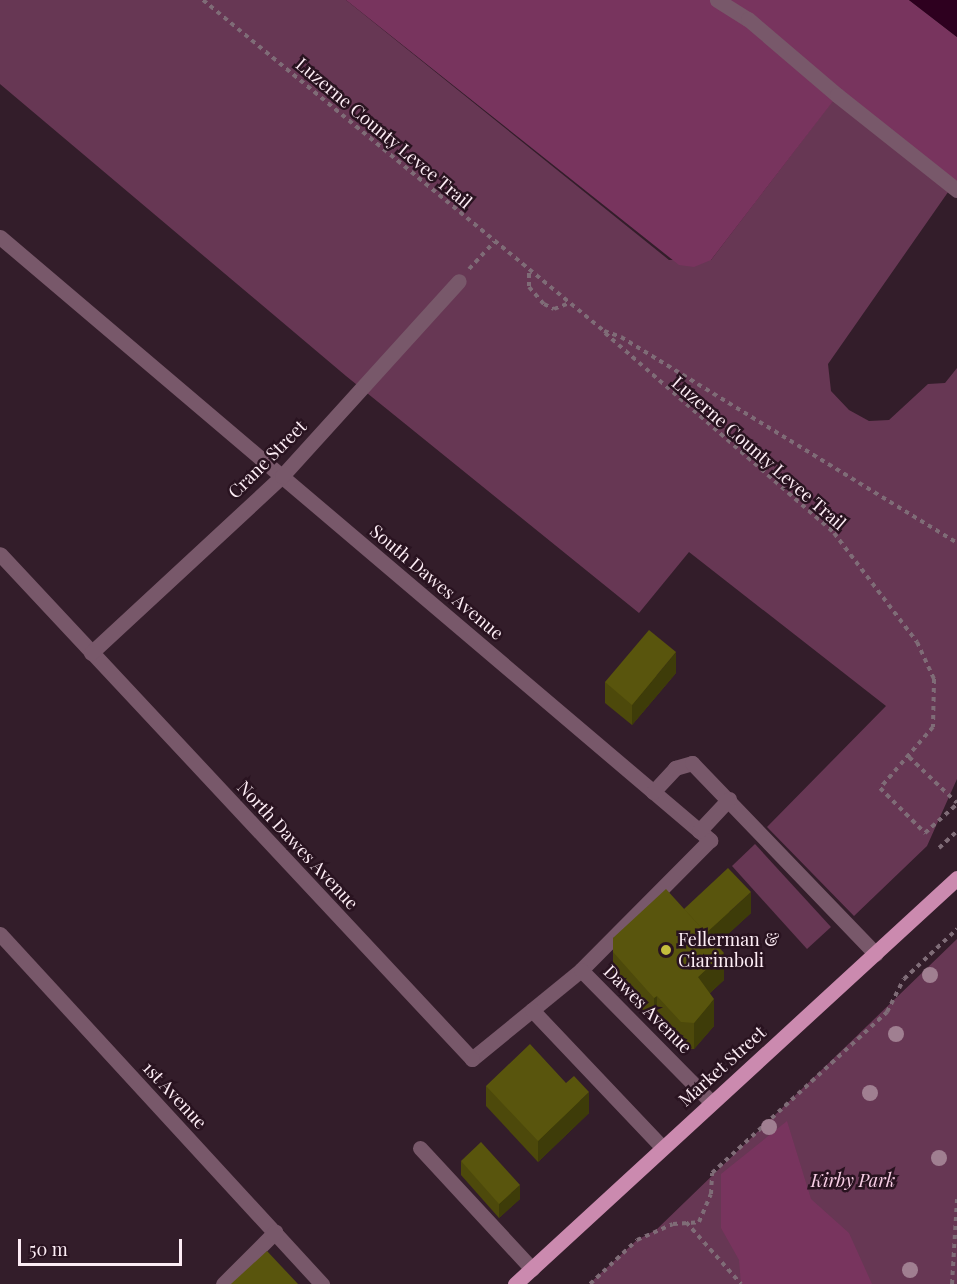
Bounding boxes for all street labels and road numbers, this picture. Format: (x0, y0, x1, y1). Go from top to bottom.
street label: Luzerne County Levee Trail (291, 53, 477, 213)
street label: Luzerne County Levee Trail (667, 371, 851, 535)
street label: Crane Street (223, 415, 311, 503)
street label: South Dawes Avenue (366, 520, 508, 644)
street label: North Dawes Avenue (233, 776, 363, 914)
street label: Dawes Avenue (599, 960, 697, 1058)
street label: Market Street (674, 1021, 770, 1111)
street label: 1st Avenue (138, 1057, 212, 1133)

